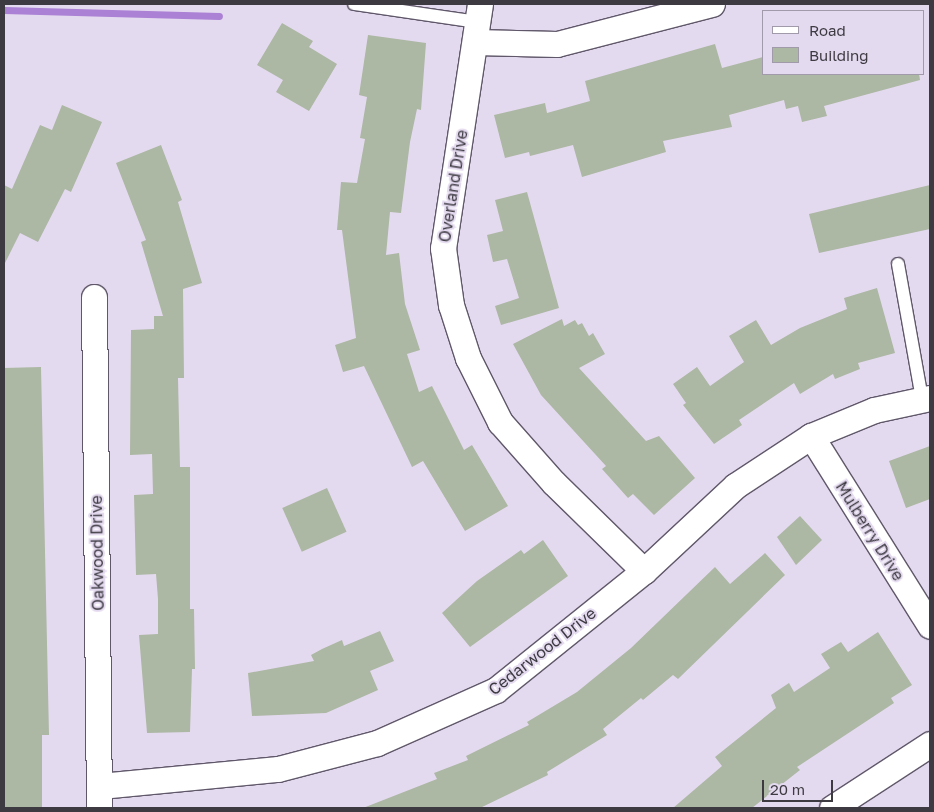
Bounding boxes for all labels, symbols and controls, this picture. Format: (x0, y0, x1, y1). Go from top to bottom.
legend (762, 10, 924, 75)
text: Road (809, 21, 846, 39)
text: Building (809, 46, 869, 64)
street label: Overland Drive (435, 128, 471, 244)
street label: Mulberry Drive (832, 478, 908, 584)
street label: Oakwood Drive (86, 495, 108, 611)
street label: Cedarwood Drive (484, 603, 600, 699)
scale bar (764, 770, 835, 802)
text: 20 m (770, 780, 805, 798)

